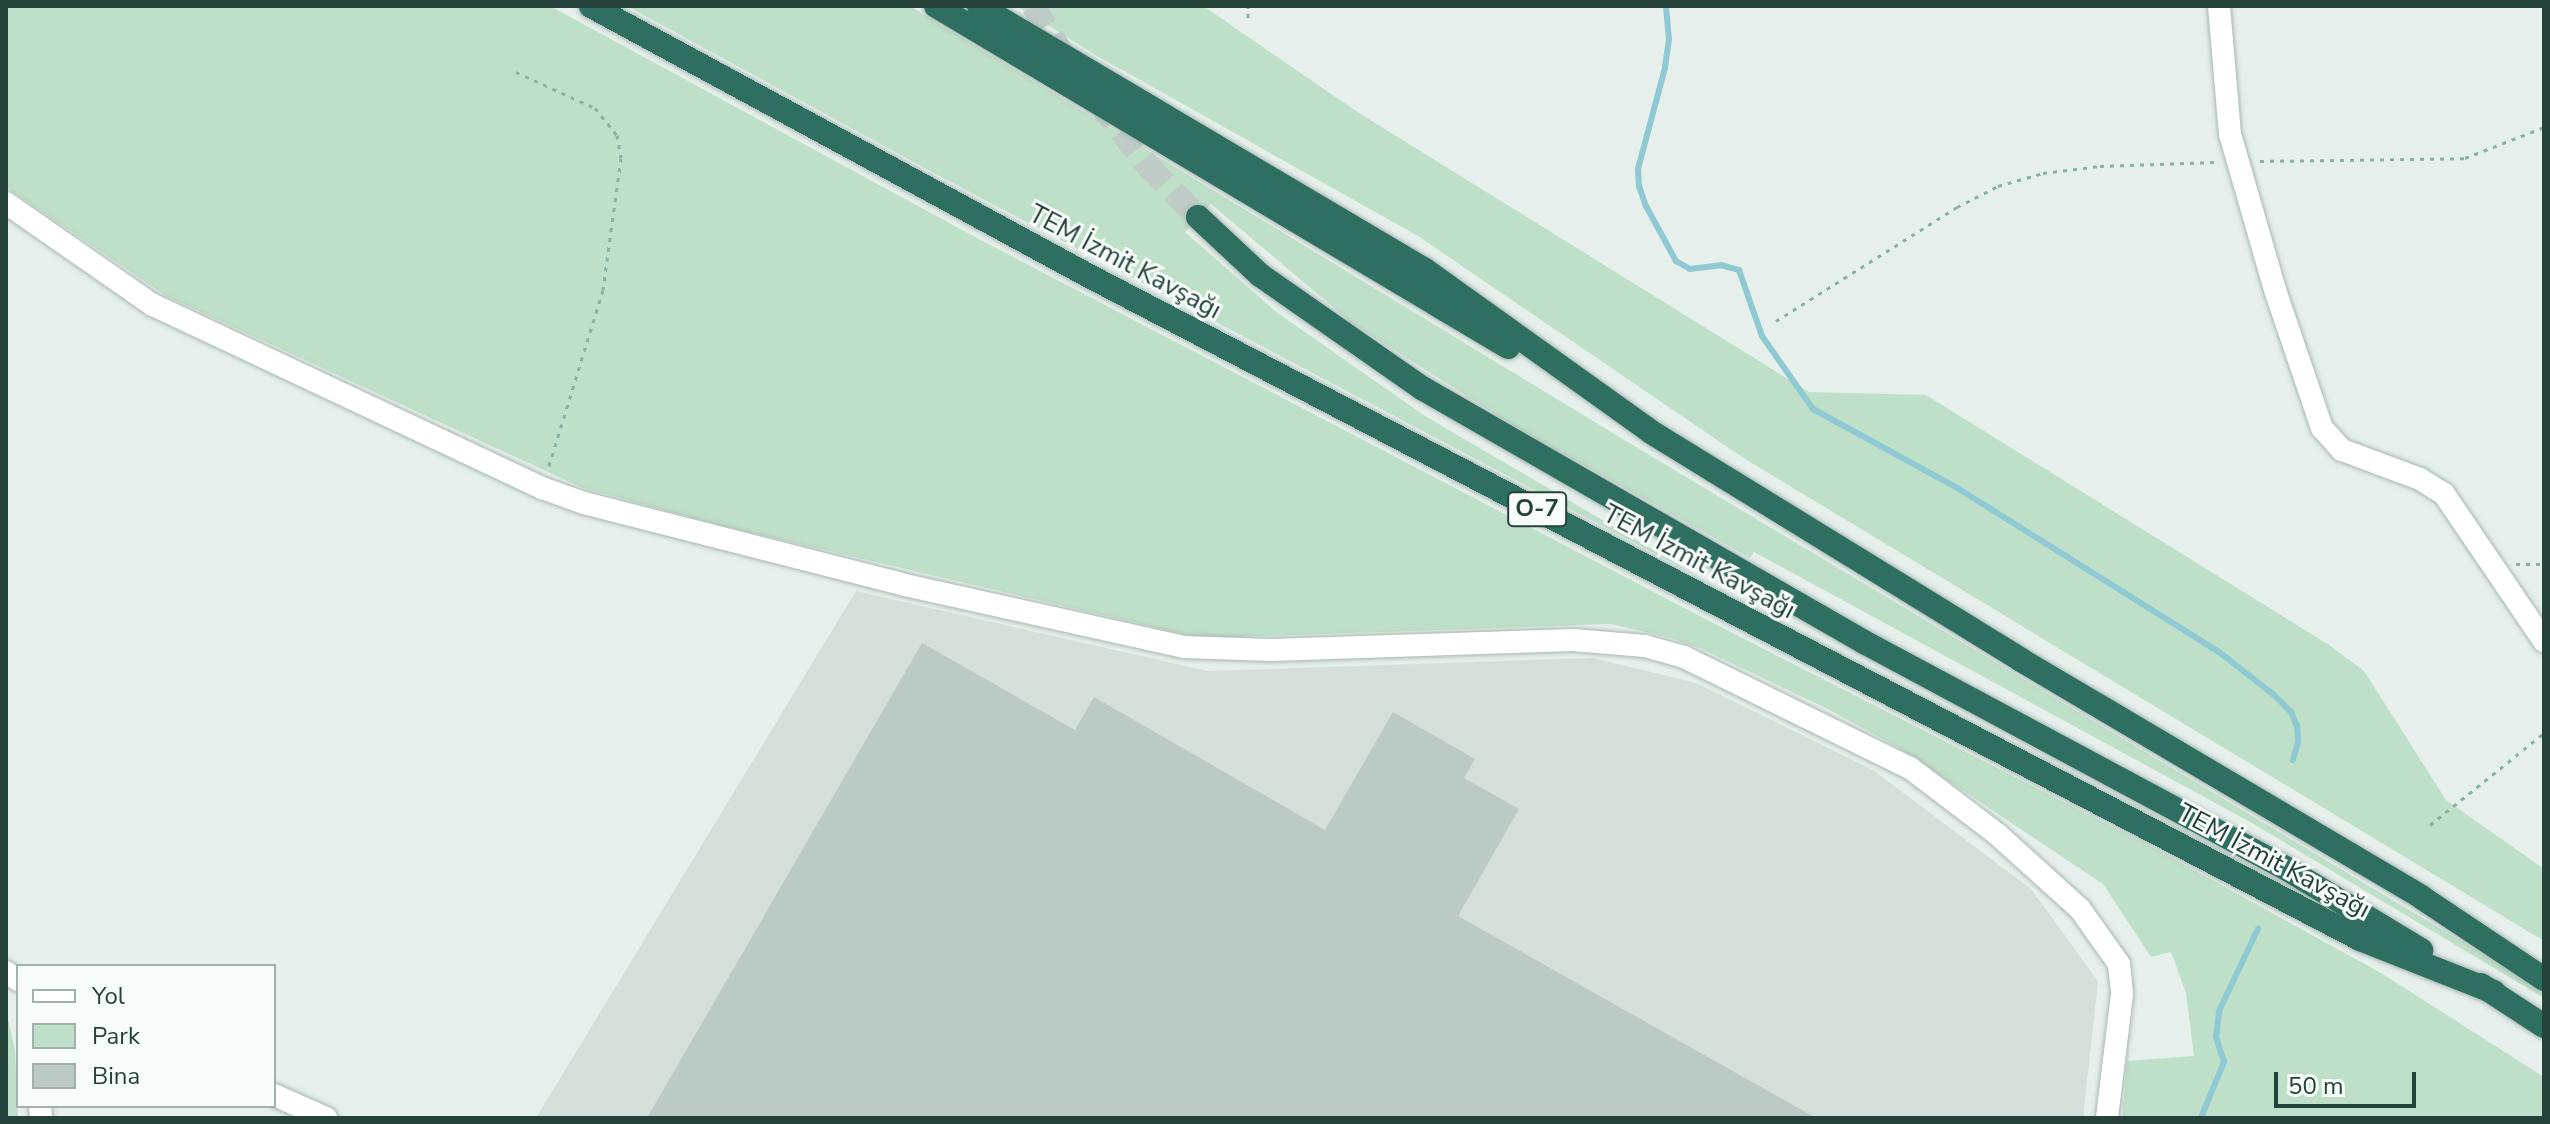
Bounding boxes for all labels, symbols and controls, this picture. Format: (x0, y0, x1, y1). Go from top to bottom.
street label: TEM İzmit Kavşağı (1024, 198, 1226, 326)
road number: O-7 (1507, 489, 1567, 529)
street label: TEM İzmit Kavşağı (1598, 498, 1800, 626)
street label: TEM İzmit Kavşağı (2173, 797, 2375, 925)
legend (16, 964, 276, 1108)
text: Yol (92, 980, 125, 1012)
text: Park (92, 1020, 140, 1052)
scale bar (2278, 1056, 2420, 1106)
text: Bina (92, 1060, 140, 1092)
text: 50 m (2288, 1070, 2344, 1102)

